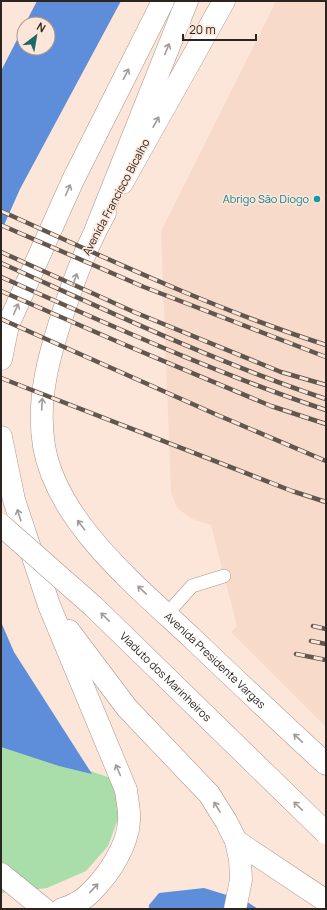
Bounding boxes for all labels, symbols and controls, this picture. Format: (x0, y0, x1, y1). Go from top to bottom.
north arrow (16, 16, 56, 56)
scale bar (183, 16, 256, 42)
text: N (34, 19, 49, 36)
text: 20 m (189, 21, 216, 38)
one-way arrow (164, 44, 172, 56)
one-way arrow (123, 68, 130, 80)
one-way arrow (153, 116, 161, 128)
street label: Avenida Francisco Bicalho (78, 135, 153, 258)
one-way arrow (65, 185, 72, 197)
place label: Abrigo São Diogo (223, 191, 309, 206)
marker: Abrigo São Diogo (312, 194, 322, 204)
one-way arrow (71, 274, 79, 286)
one-way arrow (13, 303, 20, 315)
one-way arrow (38, 398, 46, 411)
one-way arrow (15, 510, 23, 522)
one-way arrow (77, 520, 85, 531)
one-way arrow (137, 586, 147, 595)
street label: Avenida Presidente Vargas (162, 608, 269, 711)
one-way arrow (100, 613, 110, 622)
street label: Viaduto dos Marinheiros (117, 628, 215, 725)
one-way arrow (292, 733, 303, 742)
one-way arrow (114, 765, 121, 777)
one-way arrow (293, 801, 303, 811)
one-way arrow (213, 802, 221, 813)
one-way arrow (89, 883, 99, 893)

